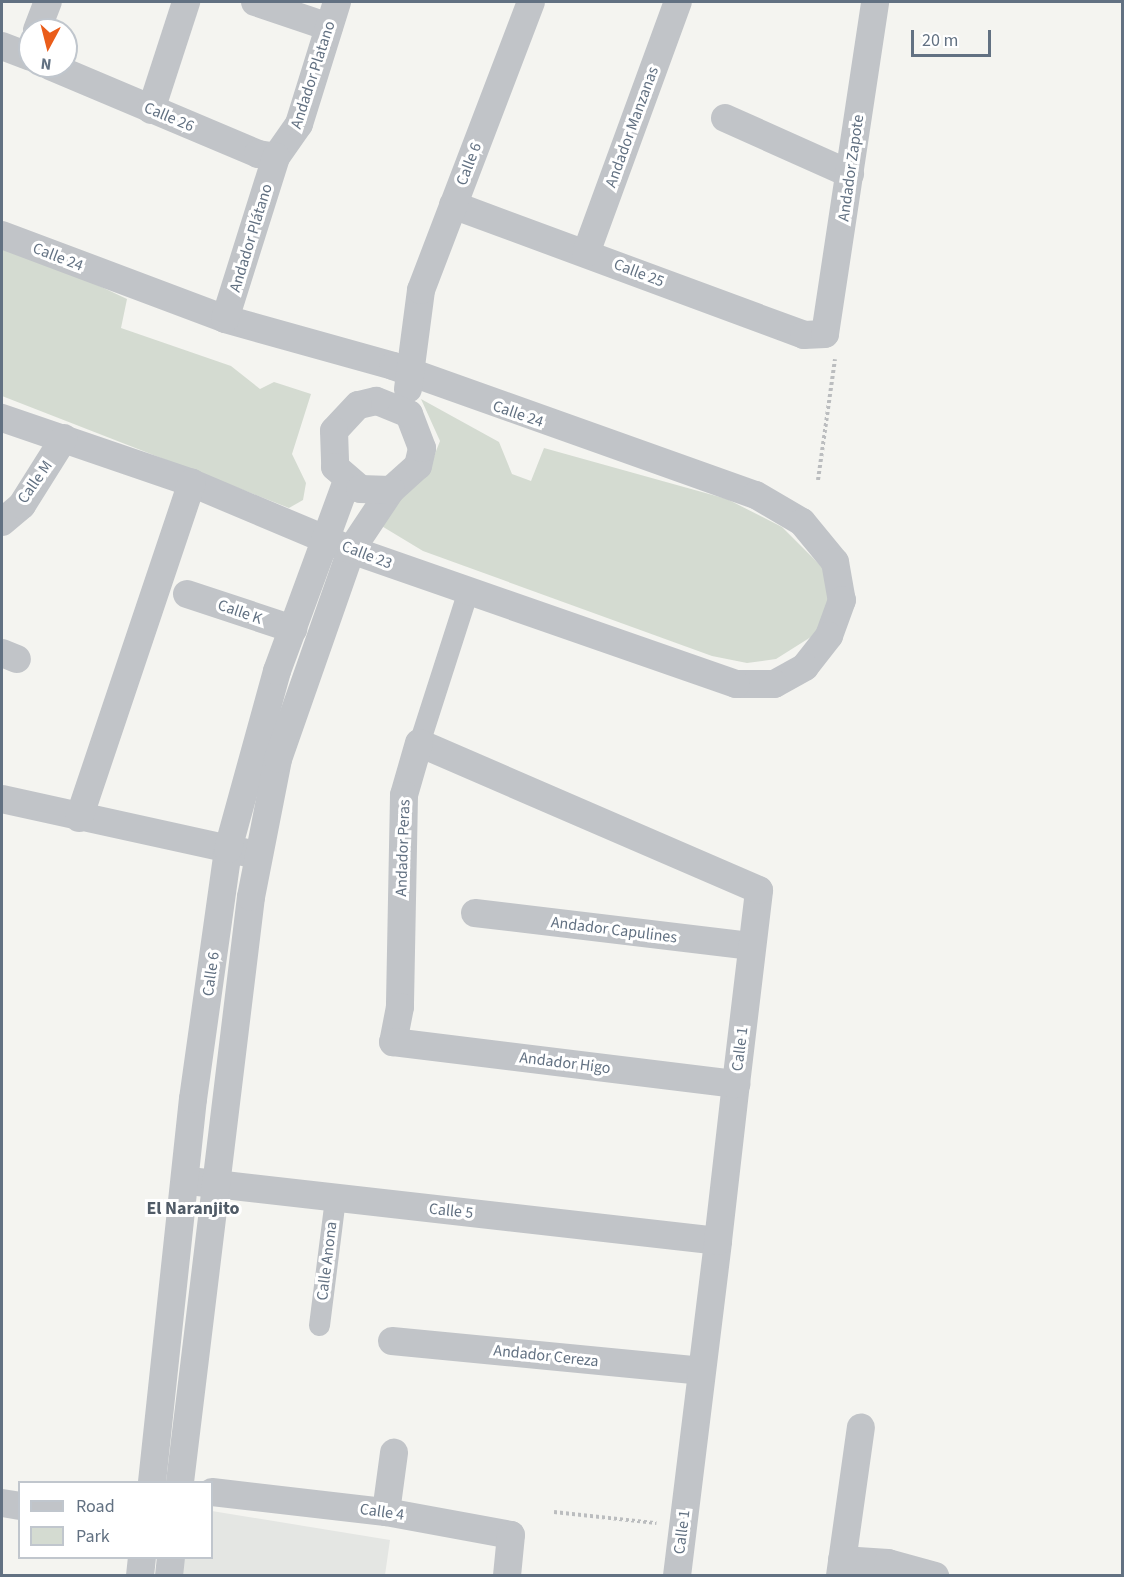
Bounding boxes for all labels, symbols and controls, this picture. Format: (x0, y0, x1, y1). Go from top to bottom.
north arrow (18, 18, 78, 78)
scale bar (914, 18, 994, 56)
street label: Andador Platano (287, 19, 339, 131)
text: 20 m (922, 28, 958, 53)
text: N (39, 52, 53, 75)
street label: Andador Manzanas (601, 64, 663, 190)
street label: Calle 26 (141, 98, 197, 136)
street label: Andador Zapote (834, 113, 868, 223)
street label: Calle 6 (452, 140, 486, 188)
street label: Andador Plátano (225, 182, 277, 294)
street label: Calle 24 (30, 239, 86, 275)
street label: Calle 25 (611, 255, 667, 291)
street label: Calle 24 (490, 396, 546, 432)
street label: Calle M (13, 457, 57, 507)
street label: Calle 23 (339, 537, 395, 573)
street label: Calle K (215, 595, 265, 629)
street label: Andador Peras (392, 799, 414, 897)
street label: Andador Capulines (550, 913, 678, 947)
street label: Calle 6 (198, 951, 224, 997)
street label: Calle 1 (728, 1026, 752, 1072)
street label: Andador Higo (518, 1048, 612, 1078)
district label: El Naranjito (146, 1198, 240, 1220)
street label: Calle 5 (428, 1199, 474, 1223)
street label: Calle Anona (313, 1220, 341, 1302)
street label: Andador Cereza (492, 1341, 600, 1371)
legend (18, 1481, 213, 1559)
text: Road (76, 1494, 115, 1519)
street label: Calle 4 (359, 1499, 405, 1525)
street label: Calle 1 (670, 1509, 694, 1555)
text: Park (76, 1524, 110, 1549)

